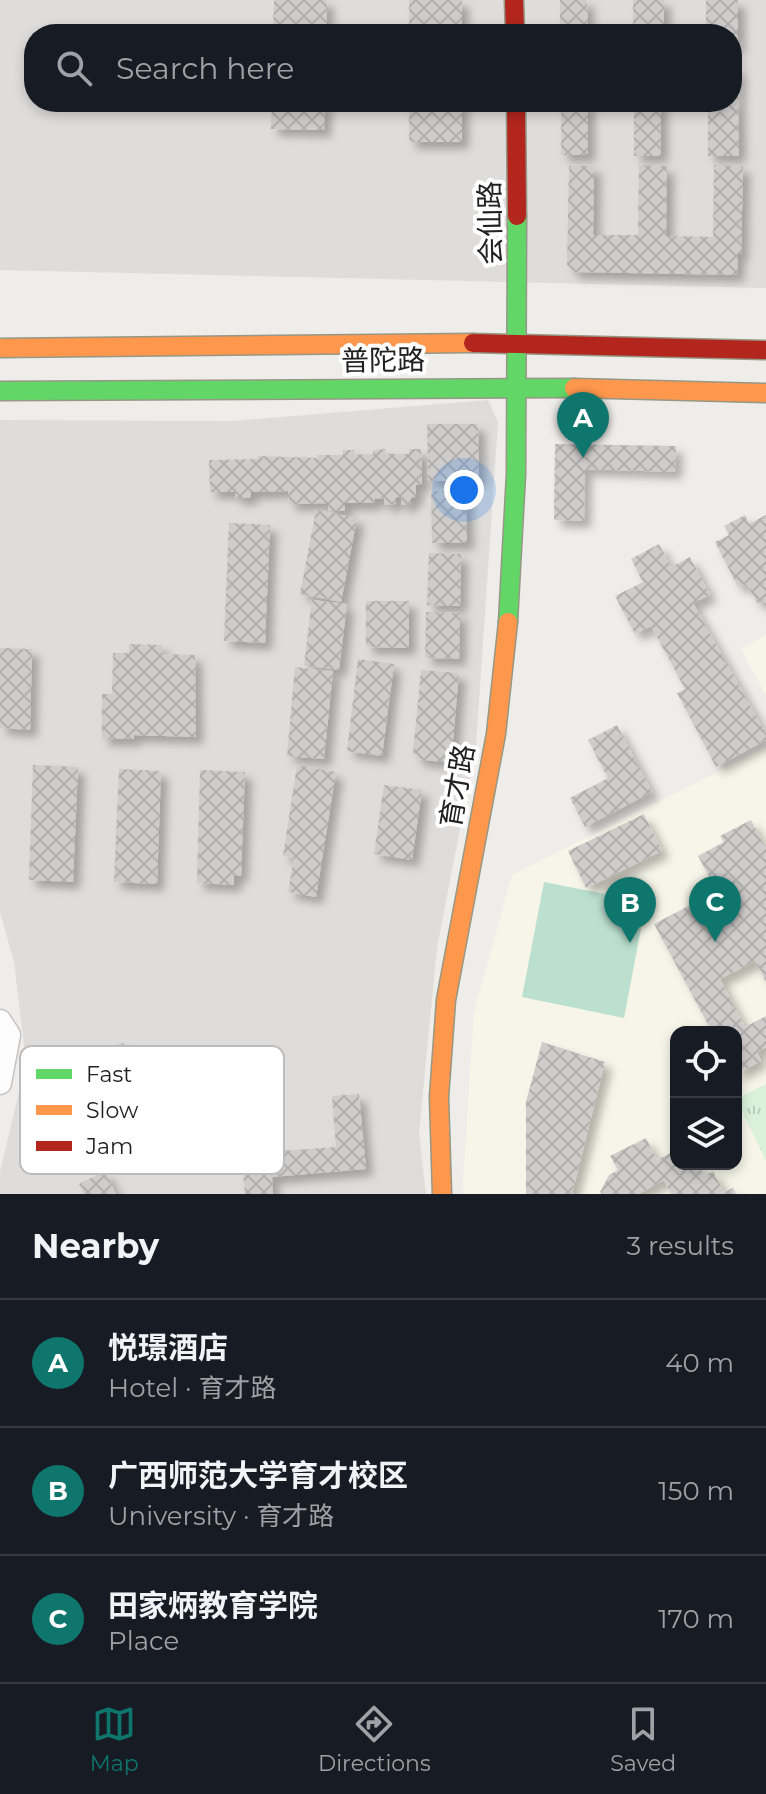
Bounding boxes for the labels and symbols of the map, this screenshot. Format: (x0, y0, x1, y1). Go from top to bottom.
street label: 会仙路 (472, 181, 508, 265)
street label: 普陀路 (341, 342, 425, 378)
pin: A (557, 392, 609, 458)
your location (444, 470, 484, 510)
street label: 育才路 (433, 742, 481, 830)
pin: C (689, 876, 741, 942)
pin: B (604, 877, 656, 943)
legend (20, 1046, 284, 1174)
text: Fast (86, 1061, 132, 1088)
text: Slow (86, 1097, 139, 1124)
text: Jam (85, 1133, 133, 1160)

